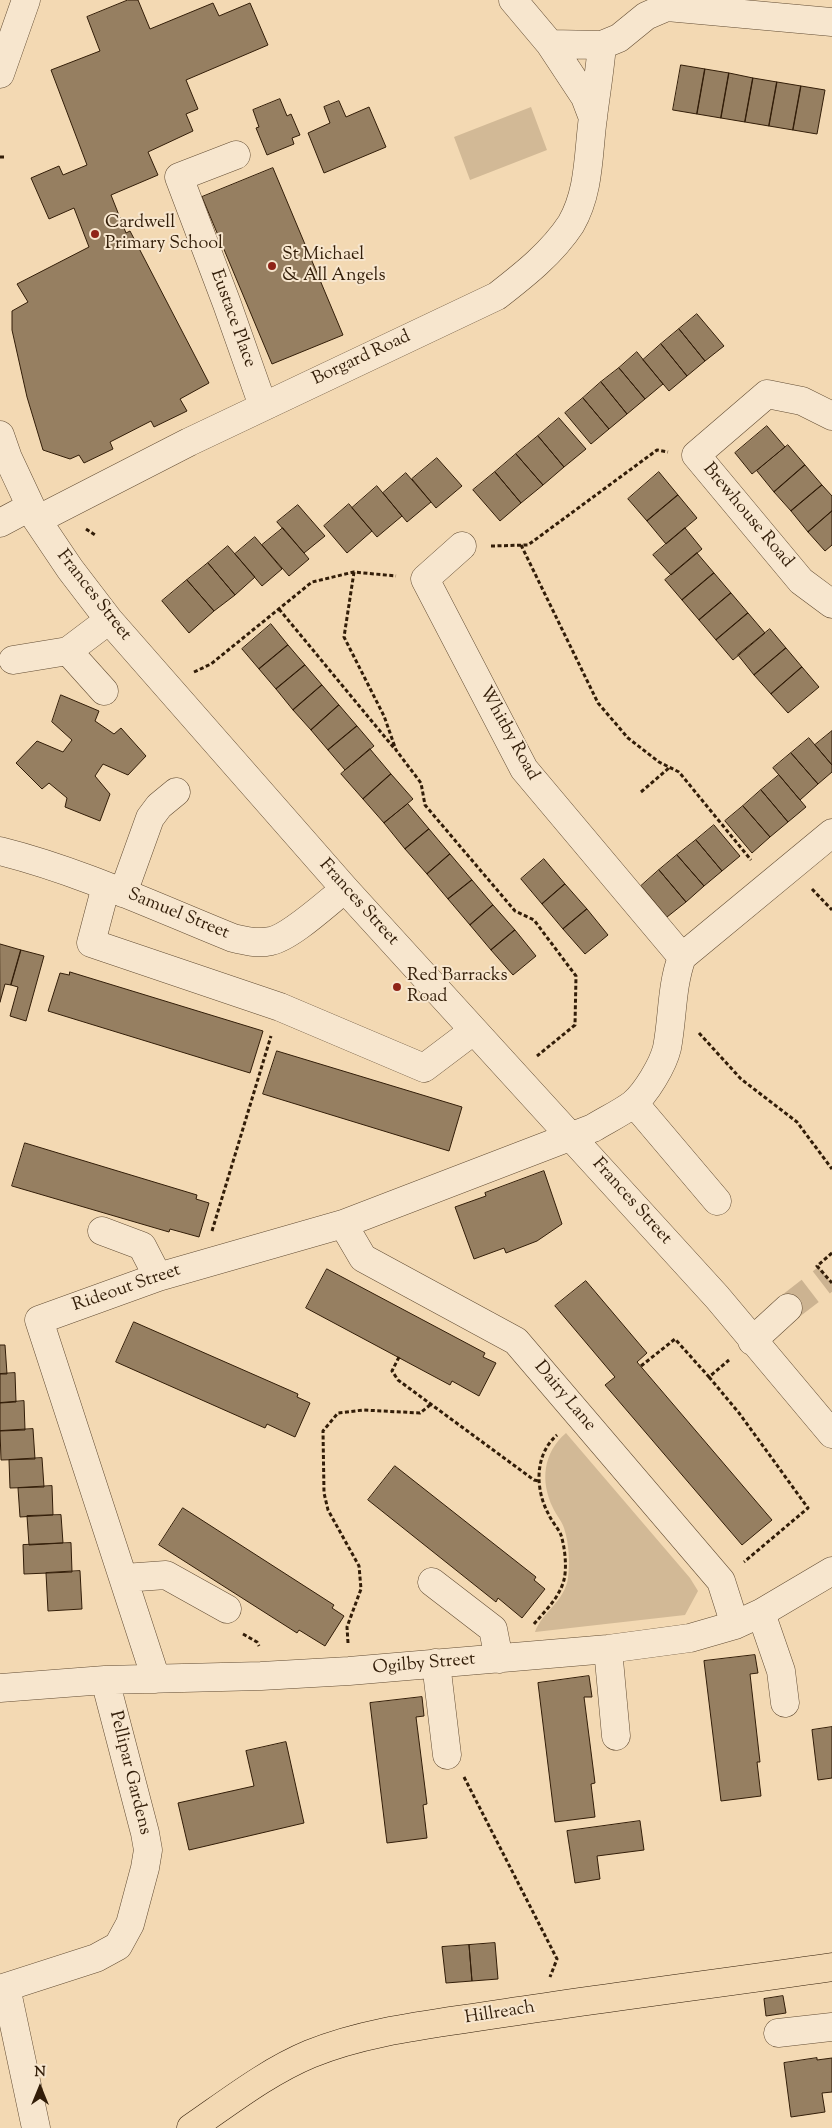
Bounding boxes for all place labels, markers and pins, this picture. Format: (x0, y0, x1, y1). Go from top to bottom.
place label: Cardwell Primary School (105, 213, 223, 255)
marker: Cardwell Primary School (89, 228, 101, 240)
place label: St Michael & All Angels (282, 245, 386, 288)
marker: St Michael & All Angels (266, 260, 278, 272)
place label: Red Barracks Road (407, 966, 508, 1009)
marker: Red Barracks Road (391, 981, 403, 993)

